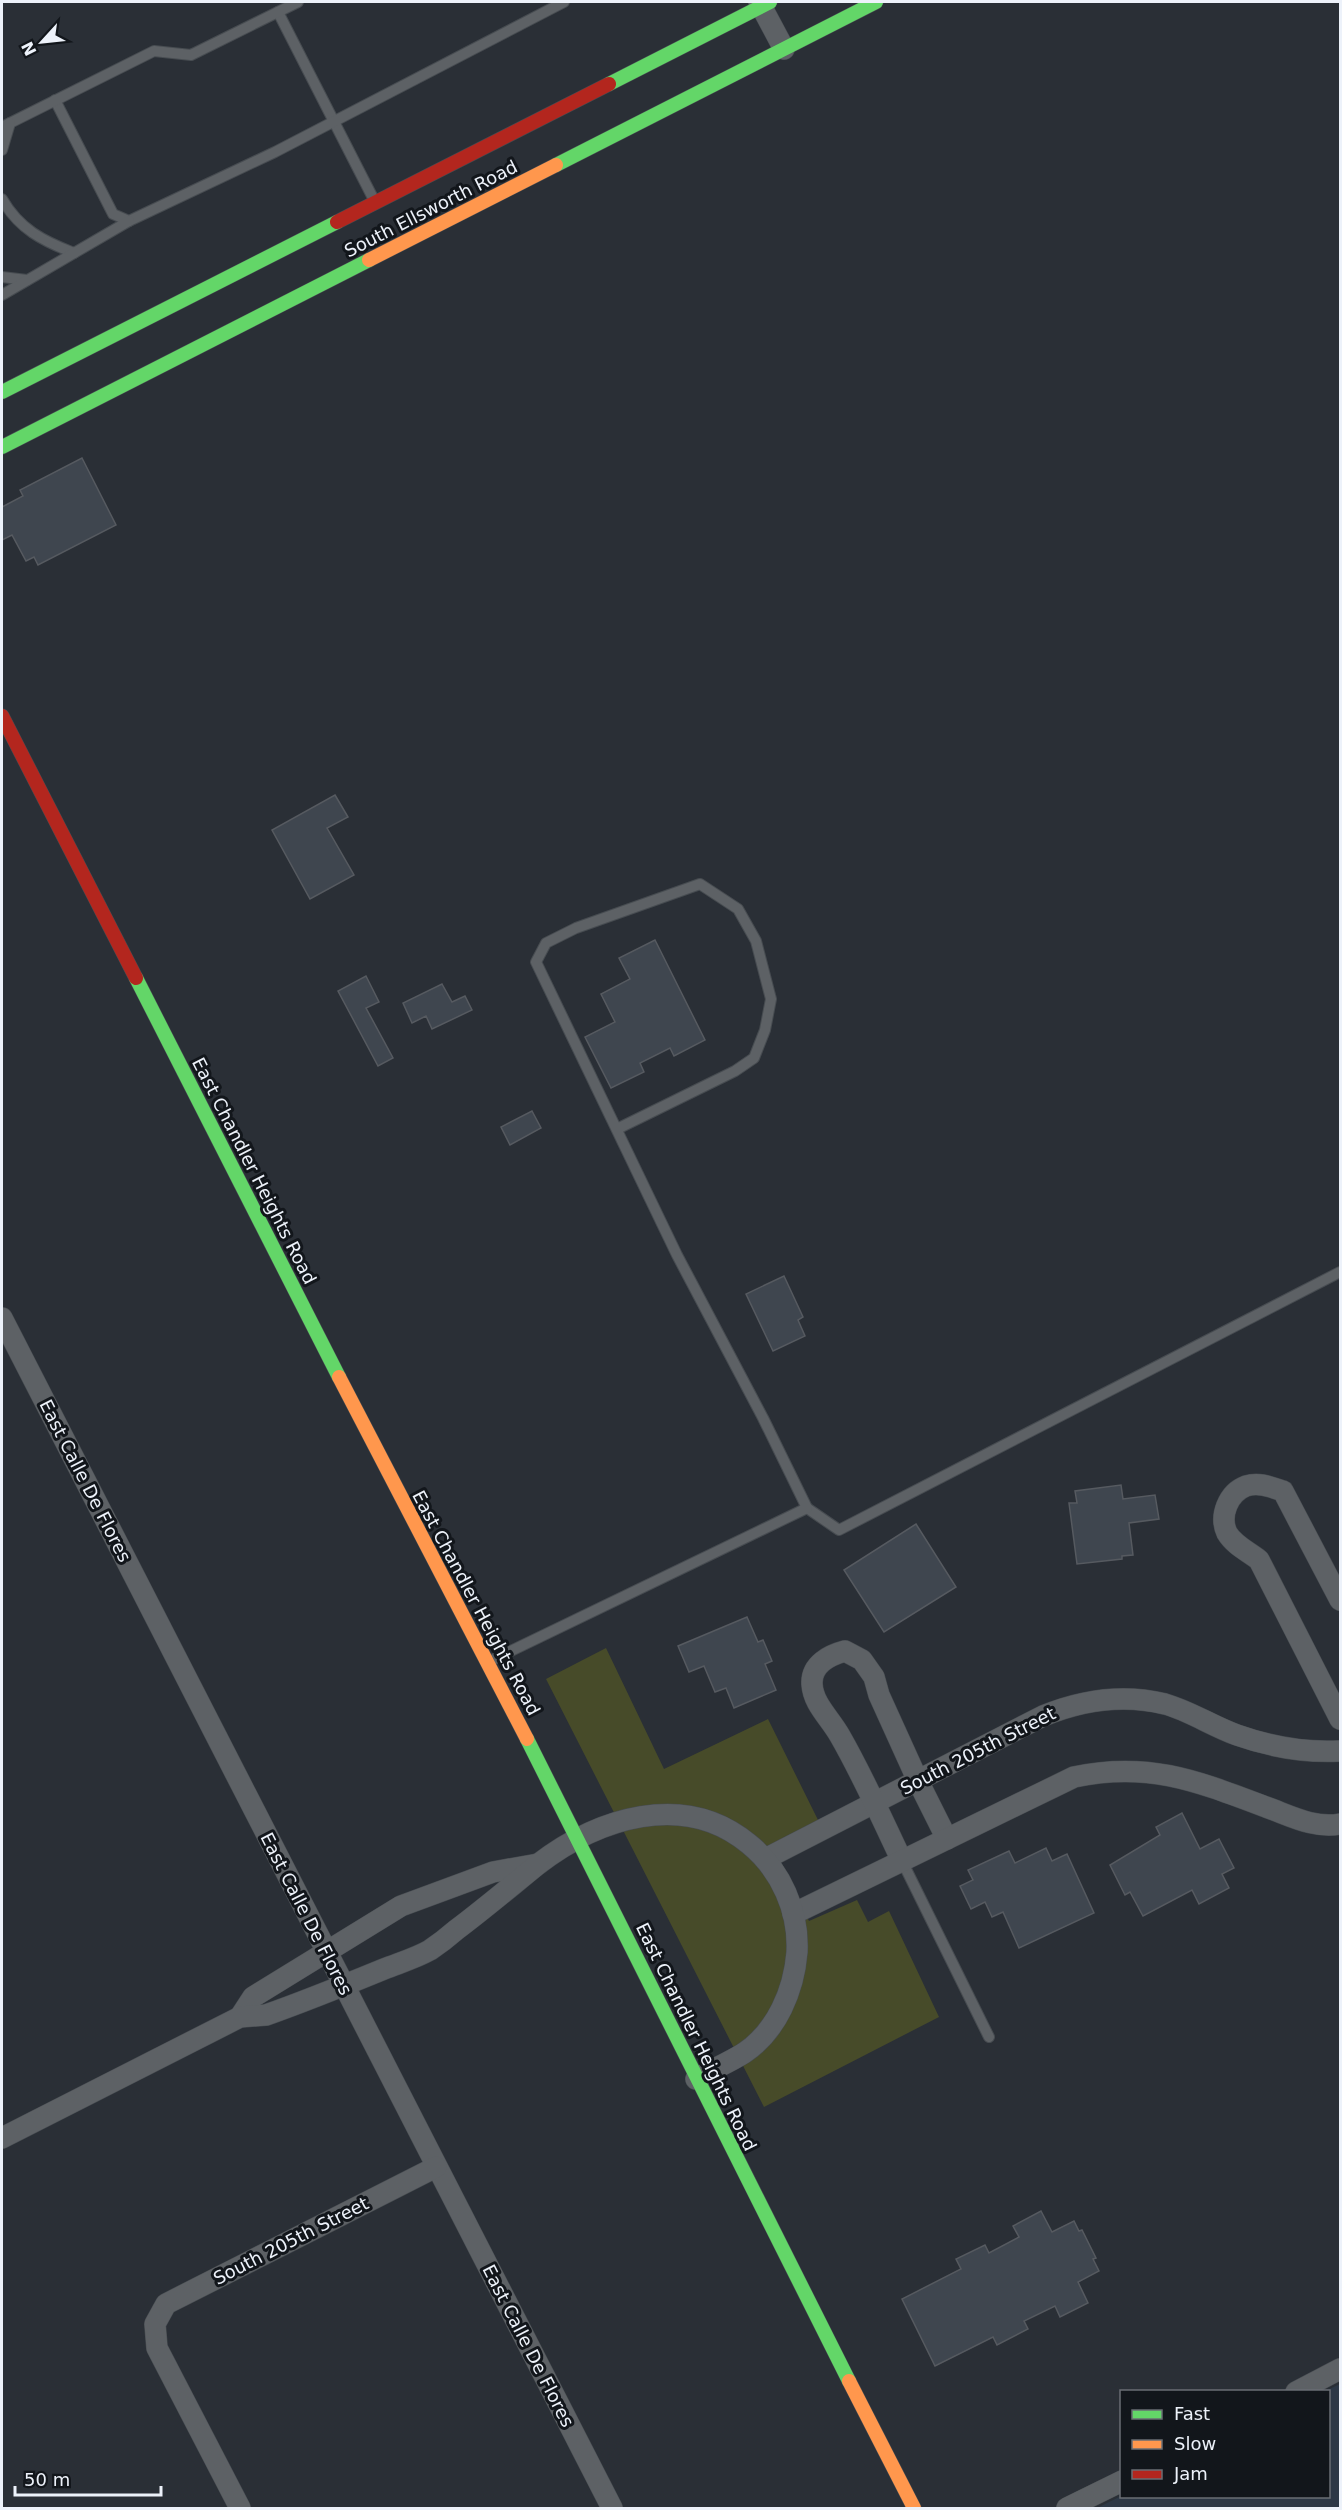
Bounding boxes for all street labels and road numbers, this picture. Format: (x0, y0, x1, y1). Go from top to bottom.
street label: South Ellsworth Road (341, 156, 521, 261)
street label: East Chandler Heights Road (188, 1054, 321, 1288)
street label: East Calle De Flores (35, 1396, 136, 1565)
street label: East Chandler Heights Road (408, 1487, 545, 1719)
street label: South 205th Street (897, 1702, 1059, 1799)
street label: East Calle De Flores (256, 1829, 357, 1998)
street label: East Chandler Heights Road (632, 1919, 761, 2154)
street label: South 205th Street (210, 2192, 372, 2289)
street label: East Calle De Flores (478, 2261, 579, 2430)

